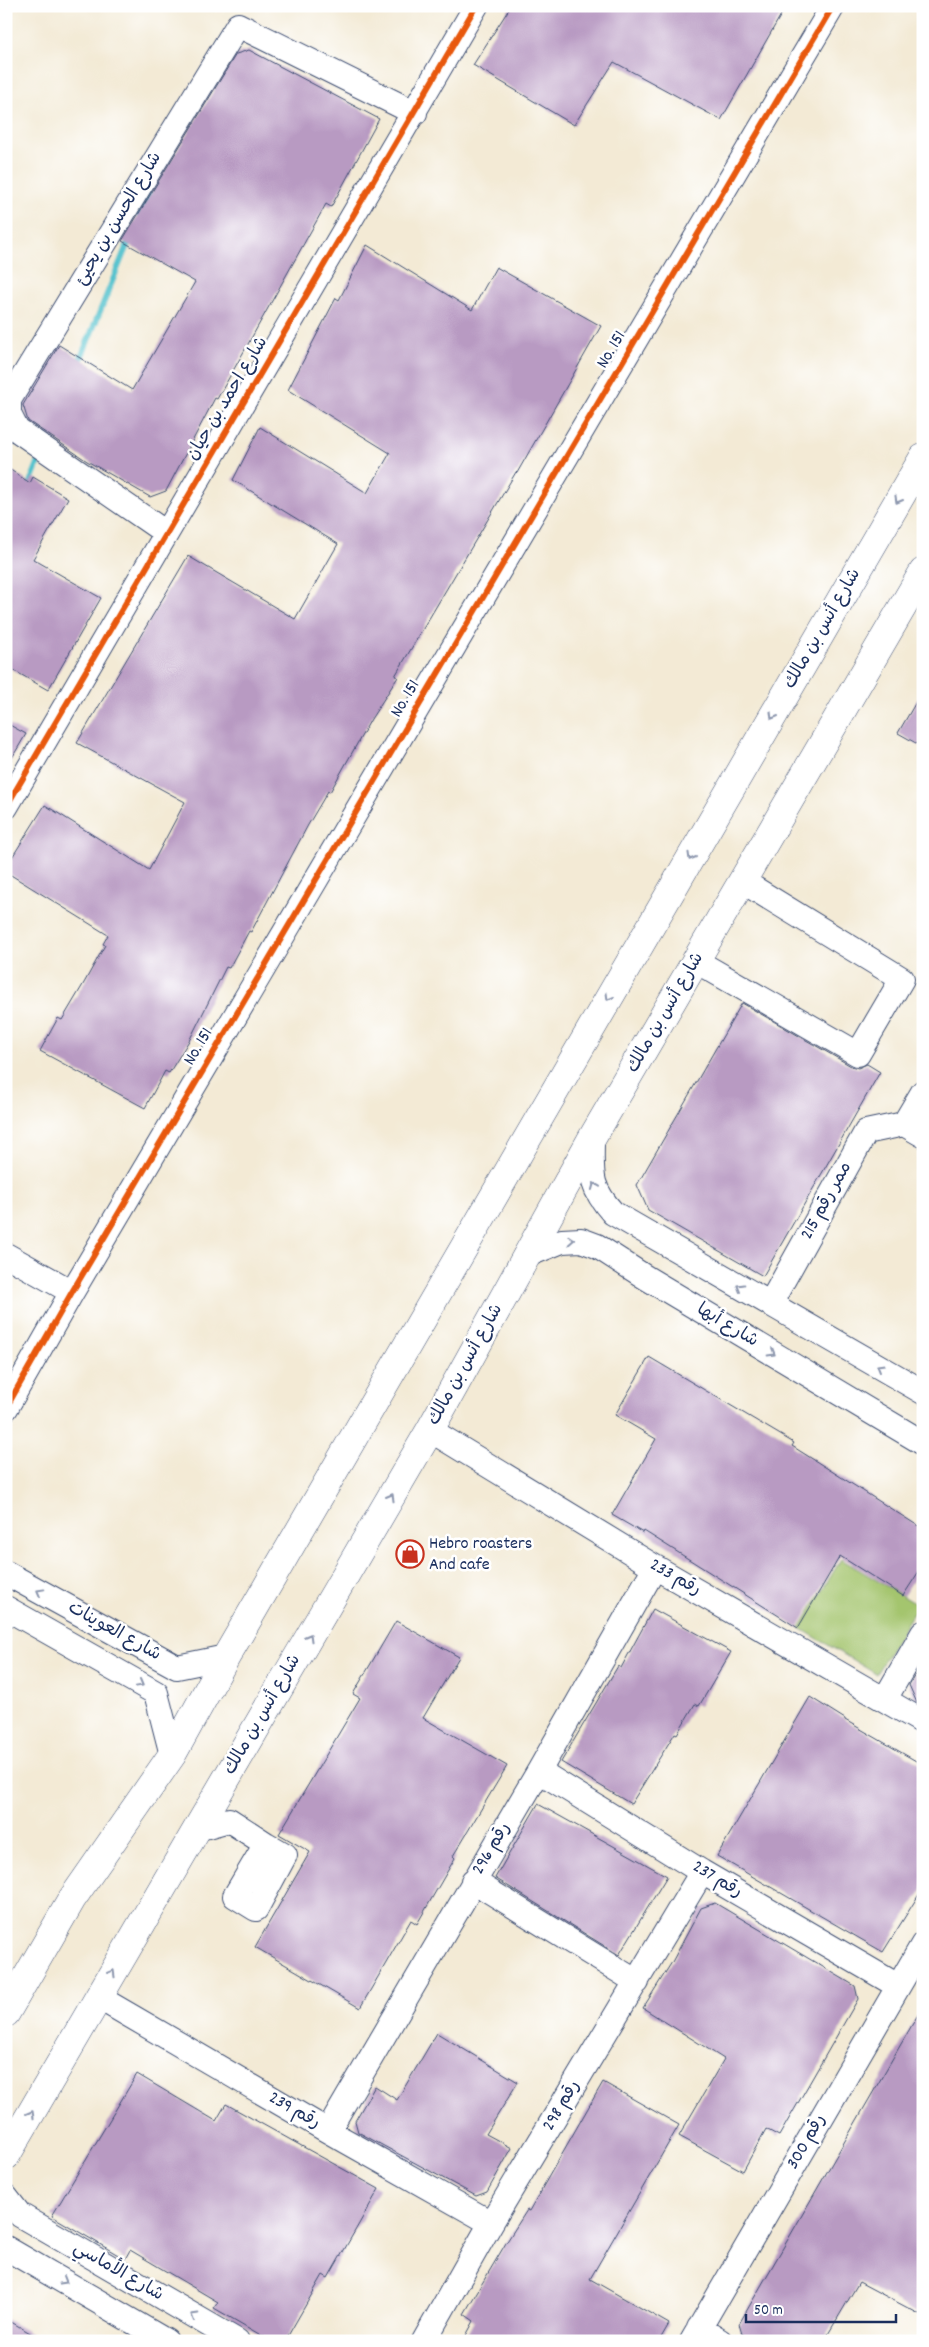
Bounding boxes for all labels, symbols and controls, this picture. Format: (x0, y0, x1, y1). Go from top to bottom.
street label: شارع الحسن بن يحيئ (69, 148, 169, 290)
street label: No. 151 (591, 326, 633, 374)
street label: شارع احمد بن حيان (181, 332, 275, 466)
one-way arrow (895, 494, 905, 503)
street label: شارع أنس بن مالك (778, 564, 868, 694)
street label: No. 151 (385, 675, 427, 723)
one-way arrow (769, 711, 779, 720)
one-way arrow (687, 851, 697, 860)
street label: شارع أنس بن مالك (621, 948, 711, 1078)
one-way arrow (606, 992, 616, 1001)
street label: No. 151 (178, 1023, 220, 1071)
street label: ممر رقم 215 (795, 1157, 859, 1245)
one-way arrow (591, 1182, 601, 1191)
one-way arrow (567, 1235, 575, 1246)
one-way arrow (736, 1283, 745, 1293)
street label: شارع أبها (691, 1298, 763, 1354)
street label: شارع أنس بن مالك (422, 1300, 510, 1430)
one-way arrow (767, 1346, 776, 1356)
one-way arrow (877, 1364, 886, 1374)
one-way arrow (385, 1493, 395, 1502)
place label: Hebro roasters And cafe (429, 1532, 532, 1578)
shop icon: Hebro roasters And cafe (395, 1539, 425, 1569)
street label: رقم 233 (644, 1553, 706, 1603)
one-way arrow (37, 1588, 46, 1598)
street label: شارع العوينات (63, 1596, 165, 1668)
one-way arrow (303, 1633, 313, 1642)
street label: شارع أنس بن مالك (218, 1650, 308, 1780)
one-way arrow (134, 1678, 143, 1688)
street label: رقم 296 (467, 1818, 517, 1880)
street label: رقم 237 (687, 1855, 747, 1905)
one-way arrow (106, 1970, 116, 1979)
street label: رقم 298 (537, 2076, 587, 2136)
street label: رقم 239 (263, 2086, 325, 2136)
one-way arrow (24, 2110, 34, 2119)
street label: رقم 300 (781, 2110, 833, 2174)
street label: شارع الأماسي (68, 2234, 169, 2309)
one-way arrow (58, 2275, 67, 2285)
scale bar (746, 2292, 896, 2324)
text: 50 m (754, 2300, 783, 2322)
one-way arrow (191, 2313, 200, 2323)

